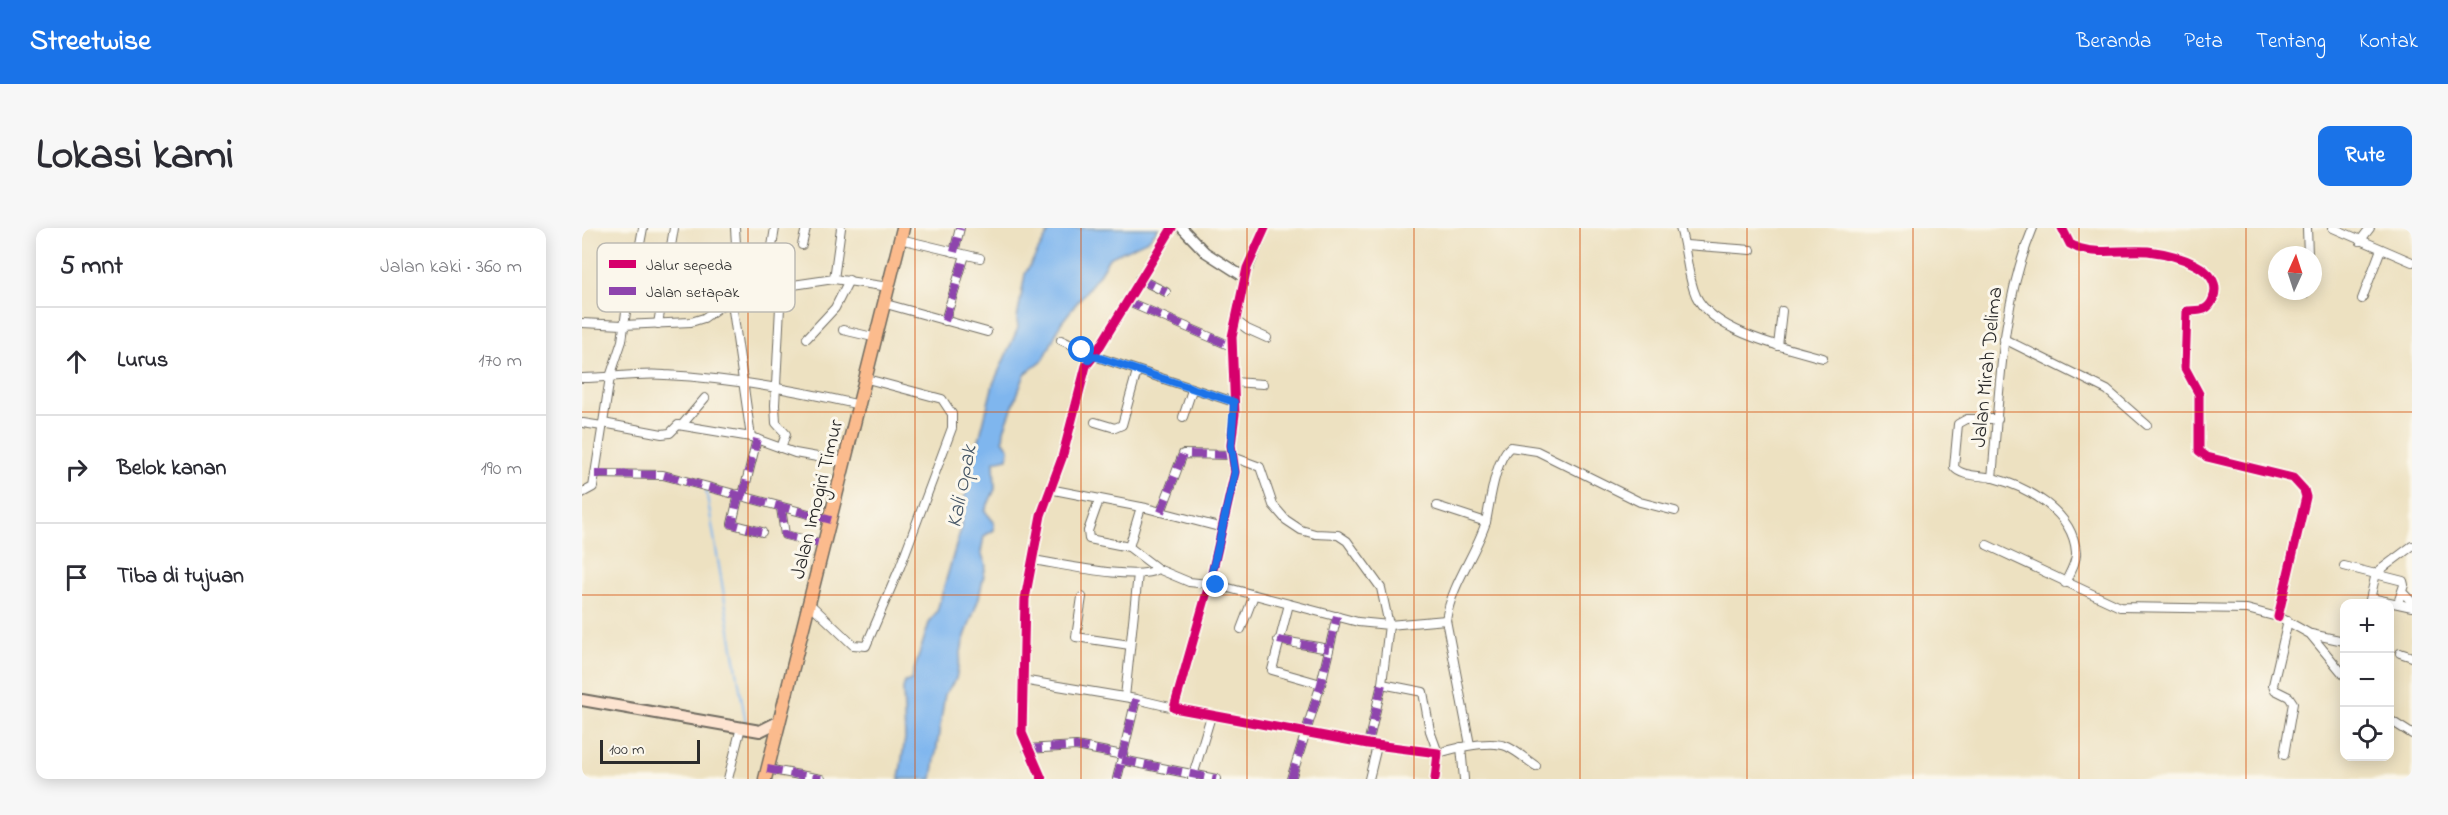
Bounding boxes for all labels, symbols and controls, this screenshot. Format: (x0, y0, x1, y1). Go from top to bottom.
text: Streetwise (30, 22, 151, 63)
text: Beranda (2076, 27, 2151, 57)
text: Peta (2184, 27, 2223, 57)
text: Tentang (2256, 27, 2326, 57)
text: Kontak (2359, 27, 2418, 57)
text: Lokasi kami (36, 126, 234, 187)
button: Rute (2318, 126, 2412, 186)
legend (597, 243, 795, 312)
north arrow (2268, 246, 2322, 300)
text: 5 mnt (60, 248, 123, 286)
text: Jalan kaki · 360 m (380, 253, 522, 282)
text: Jalur sepeda (646, 254, 732, 278)
text: Jalan setapak (646, 281, 740, 305)
street label: Jalan Mirah Delima (1965, 285, 2011, 449)
route start (1068, 336, 1094, 362)
icon: ahead (60, 345, 93, 378)
text: Lurus (117, 345, 168, 377)
text: 170 m (478, 347, 522, 376)
street label: Jalan Imogiri Timur (784, 416, 854, 583)
water label: Kali Opak (939, 441, 987, 531)
icon: right (60, 453, 93, 486)
text: Belok kanan (117, 453, 226, 485)
text: 190 m (480, 455, 522, 484)
icon: arrive (60, 561, 93, 594)
text: Tiba di tujuan (117, 561, 244, 593)
route end (1202, 571, 1228, 597)
map controls (2340, 599, 2394, 761)
button: + (2340, 599, 2394, 653)
button: − (2340, 653, 2394, 707)
button: locate (2340, 707, 2394, 761)
scale bar (600, 737, 700, 764)
text: 100 m (609, 738, 644, 762)

